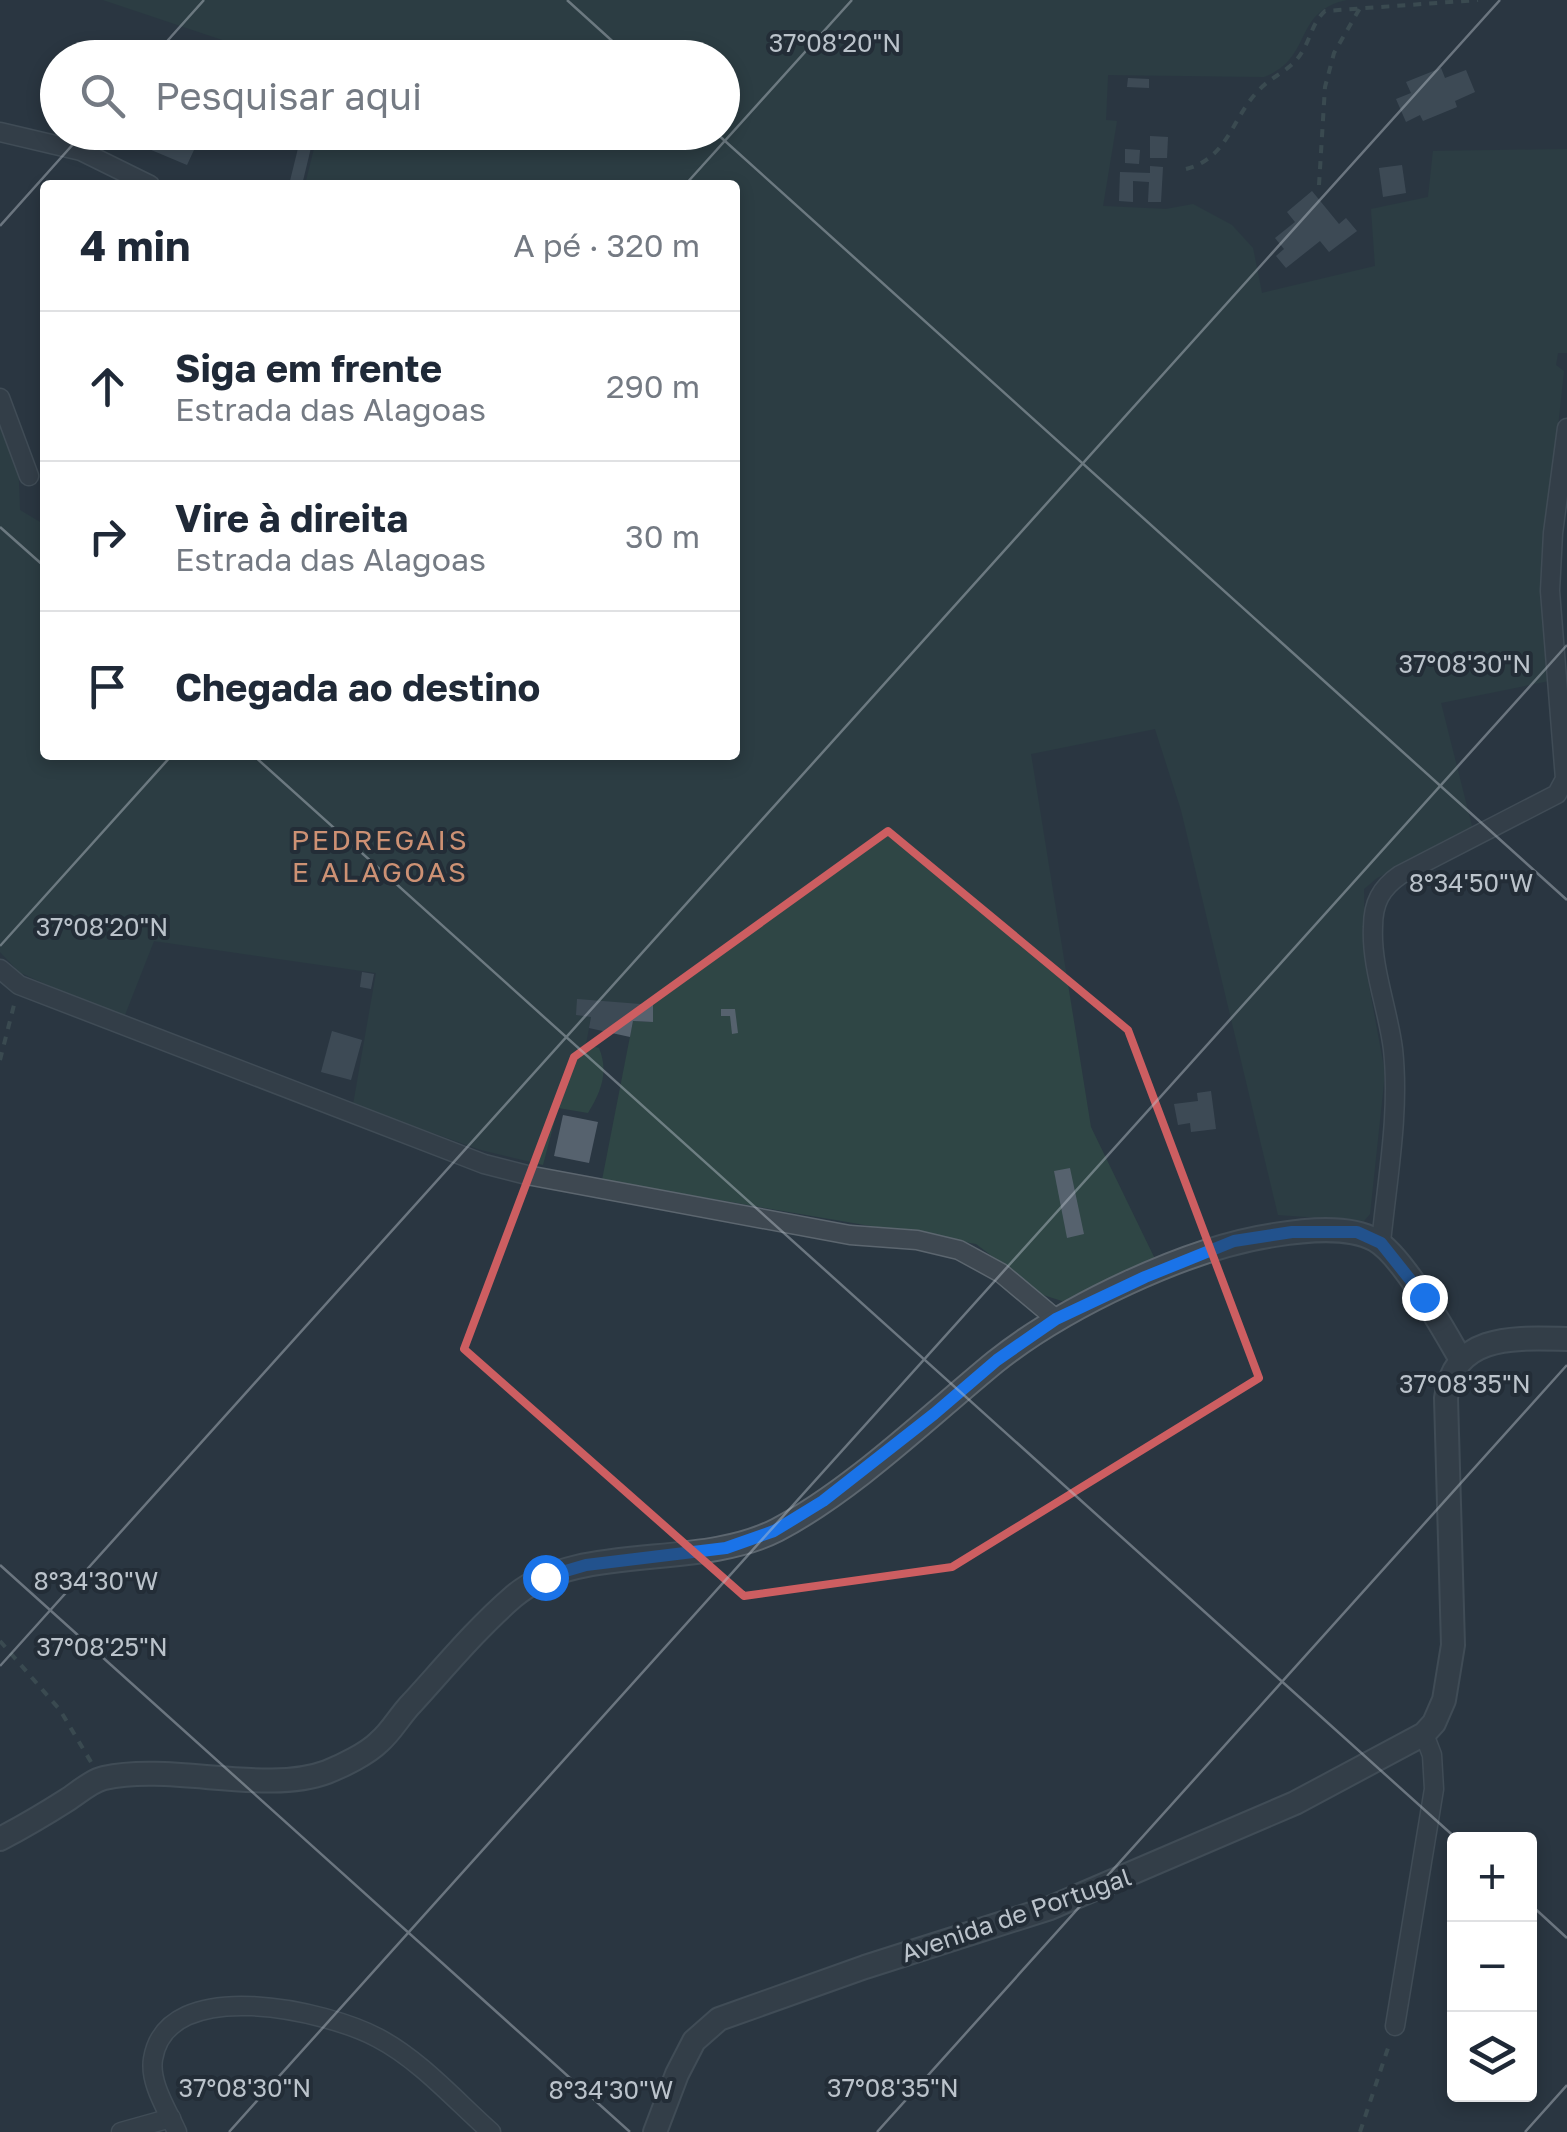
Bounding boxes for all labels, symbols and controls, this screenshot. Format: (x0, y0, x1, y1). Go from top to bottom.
text: 37°08'20"N (769, 27, 901, 58)
search box (40, 40, 740, 150)
icon: search (75, 68, 130, 123)
text: Pesquisar aqui (155, 73, 422, 118)
text: 4 min (80, 220, 190, 270)
text: A pé · 320 m (513, 226, 700, 264)
text: Siga em frente (175, 345, 442, 390)
icon: ahead (80, 359, 135, 414)
text: 290 m (606, 367, 700, 405)
text: Estrada das Alagoas (175, 390, 486, 428)
text: Vire à direita (175, 495, 408, 540)
icon: right (80, 509, 135, 564)
text: 30 m (625, 517, 700, 555)
text: Estrada das Alagoas (175, 540, 486, 578)
text: 37°08'30"N (1399, 648, 1531, 679)
icon: arrive (80, 659, 135, 714)
text: Chegada ao destino (175, 664, 540, 709)
district label: PEDREGAIS E ALAGOAS (291, 823, 469, 888)
text: 8°34'50"W (1409, 867, 1533, 898)
text: 37°08'20"N (36, 911, 168, 942)
route end (1402, 1275, 1448, 1321)
text: 37°08'35"N (1399, 1368, 1531, 1399)
route start (523, 1555, 569, 1601)
text: 8°34'30"W (34, 1565, 158, 1596)
text: 37°08'25"N (36, 1631, 168, 1662)
map controls (1447, 1832, 1537, 2102)
button: + (1447, 1832, 1537, 1922)
street label: Avenida de Portugal (897, 1861, 1135, 1968)
button: − (1447, 1922, 1537, 2012)
button: layers (1447, 2012, 1537, 2102)
text: 37°08'30"N (179, 2072, 311, 2103)
text: 37°08'35"N (827, 2072, 959, 2103)
text: 8°34'30"W (549, 2074, 673, 2105)

